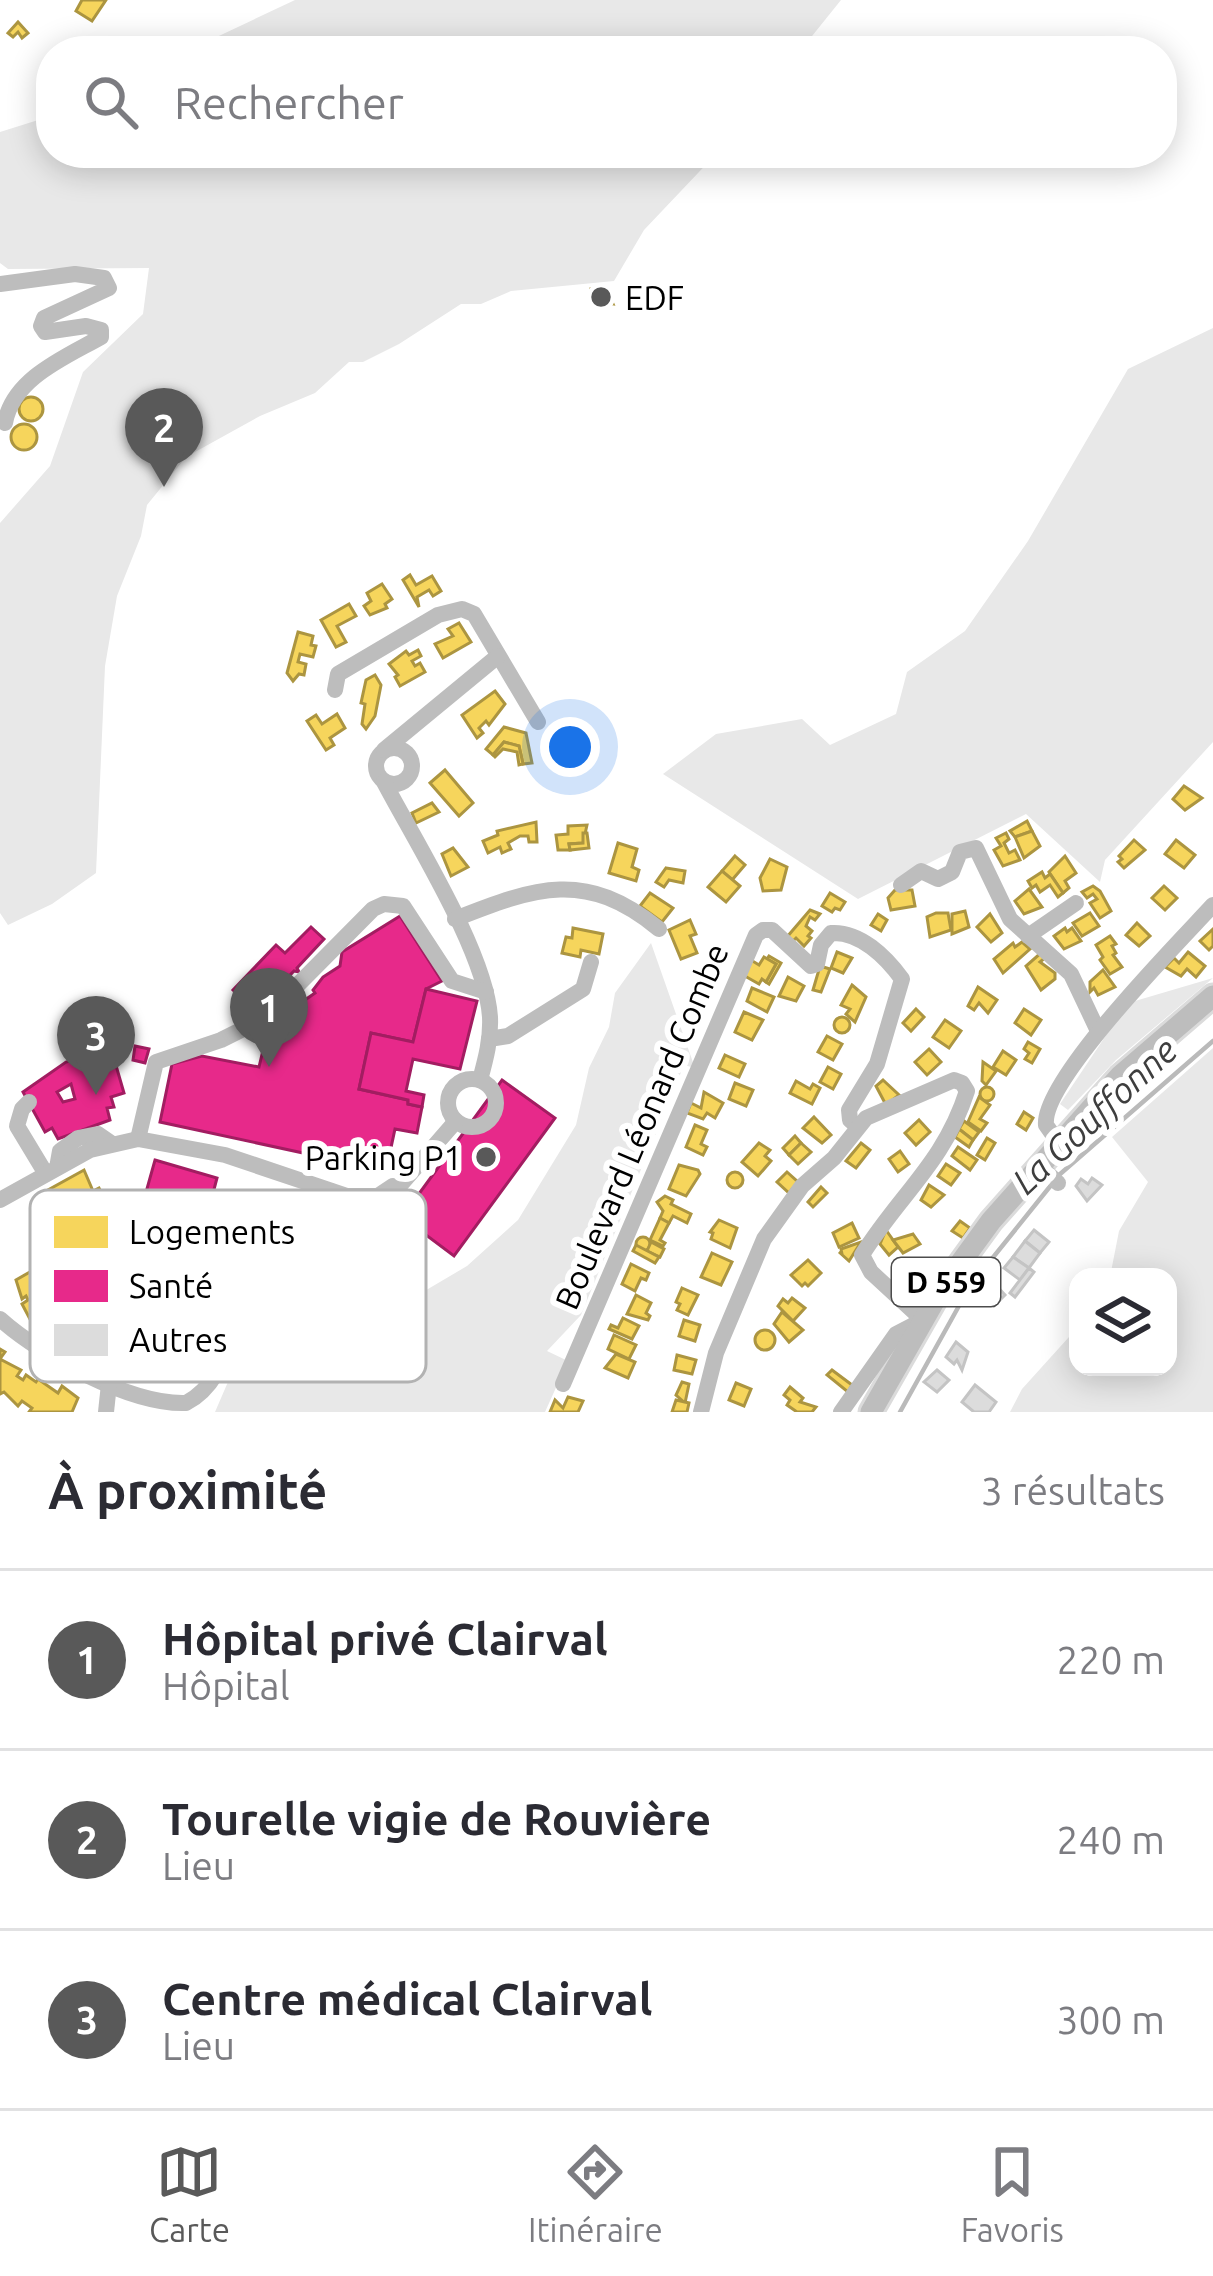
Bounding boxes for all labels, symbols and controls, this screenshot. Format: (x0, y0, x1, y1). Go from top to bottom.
search box (36, 36, 1177, 168)
icon: search (78, 69, 144, 135)
text: Rechercher (174, 77, 404, 128)
place label: EDF (625, 279, 684, 316)
marker: EDF (588, 284, 614, 310)
pin: 2 (125, 388, 203, 487)
your location (540, 717, 600, 777)
street label: Boulevard Léonard Combe (547, 938, 735, 1314)
pin: 1 (230, 968, 308, 1067)
pin: 3 (57, 996, 135, 1095)
water label: La Gouffonne (1004, 1029, 1184, 1201)
place label: Parking P1 (305, 1139, 462, 1176)
marker: Parking P1 (473, 1144, 499, 1170)
legend (30, 1190, 426, 1382)
text: Logements (129, 1213, 295, 1250)
road number: D 559 (892, 1258, 1000, 1306)
text: Santé (129, 1267, 213, 1304)
map controls (1069, 1268, 1177, 1376)
button: layers (1069, 1268, 1177, 1376)
text: Autres (129, 1321, 227, 1358)
text: À proximité (48, 1461, 327, 1519)
text: 3 résultats (981, 1469, 1165, 1512)
text: Hôpital privé Clairval (162, 1613, 608, 1664)
text: 1 (76, 1638, 98, 1681)
text: 220 m (1056, 1638, 1165, 1681)
text: Hôpital (162, 1664, 290, 1707)
text: Tourelle vigie de Rouvière (162, 1793, 711, 1844)
text: 2 (76, 1818, 98, 1861)
text: 240 m (1056, 1818, 1165, 1861)
text: Lieu (162, 1844, 235, 1887)
text: Centre médical Clairval (162, 1973, 652, 2024)
text: 3 (76, 1998, 98, 2041)
text: 300 m (1056, 1998, 1165, 2041)
text: Lieu (162, 2024, 235, 2067)
tab: Carte (149, 2139, 230, 2248)
tab: Itinéraire (528, 2139, 663, 2248)
tab: Favoris (961, 2139, 1064, 2248)

